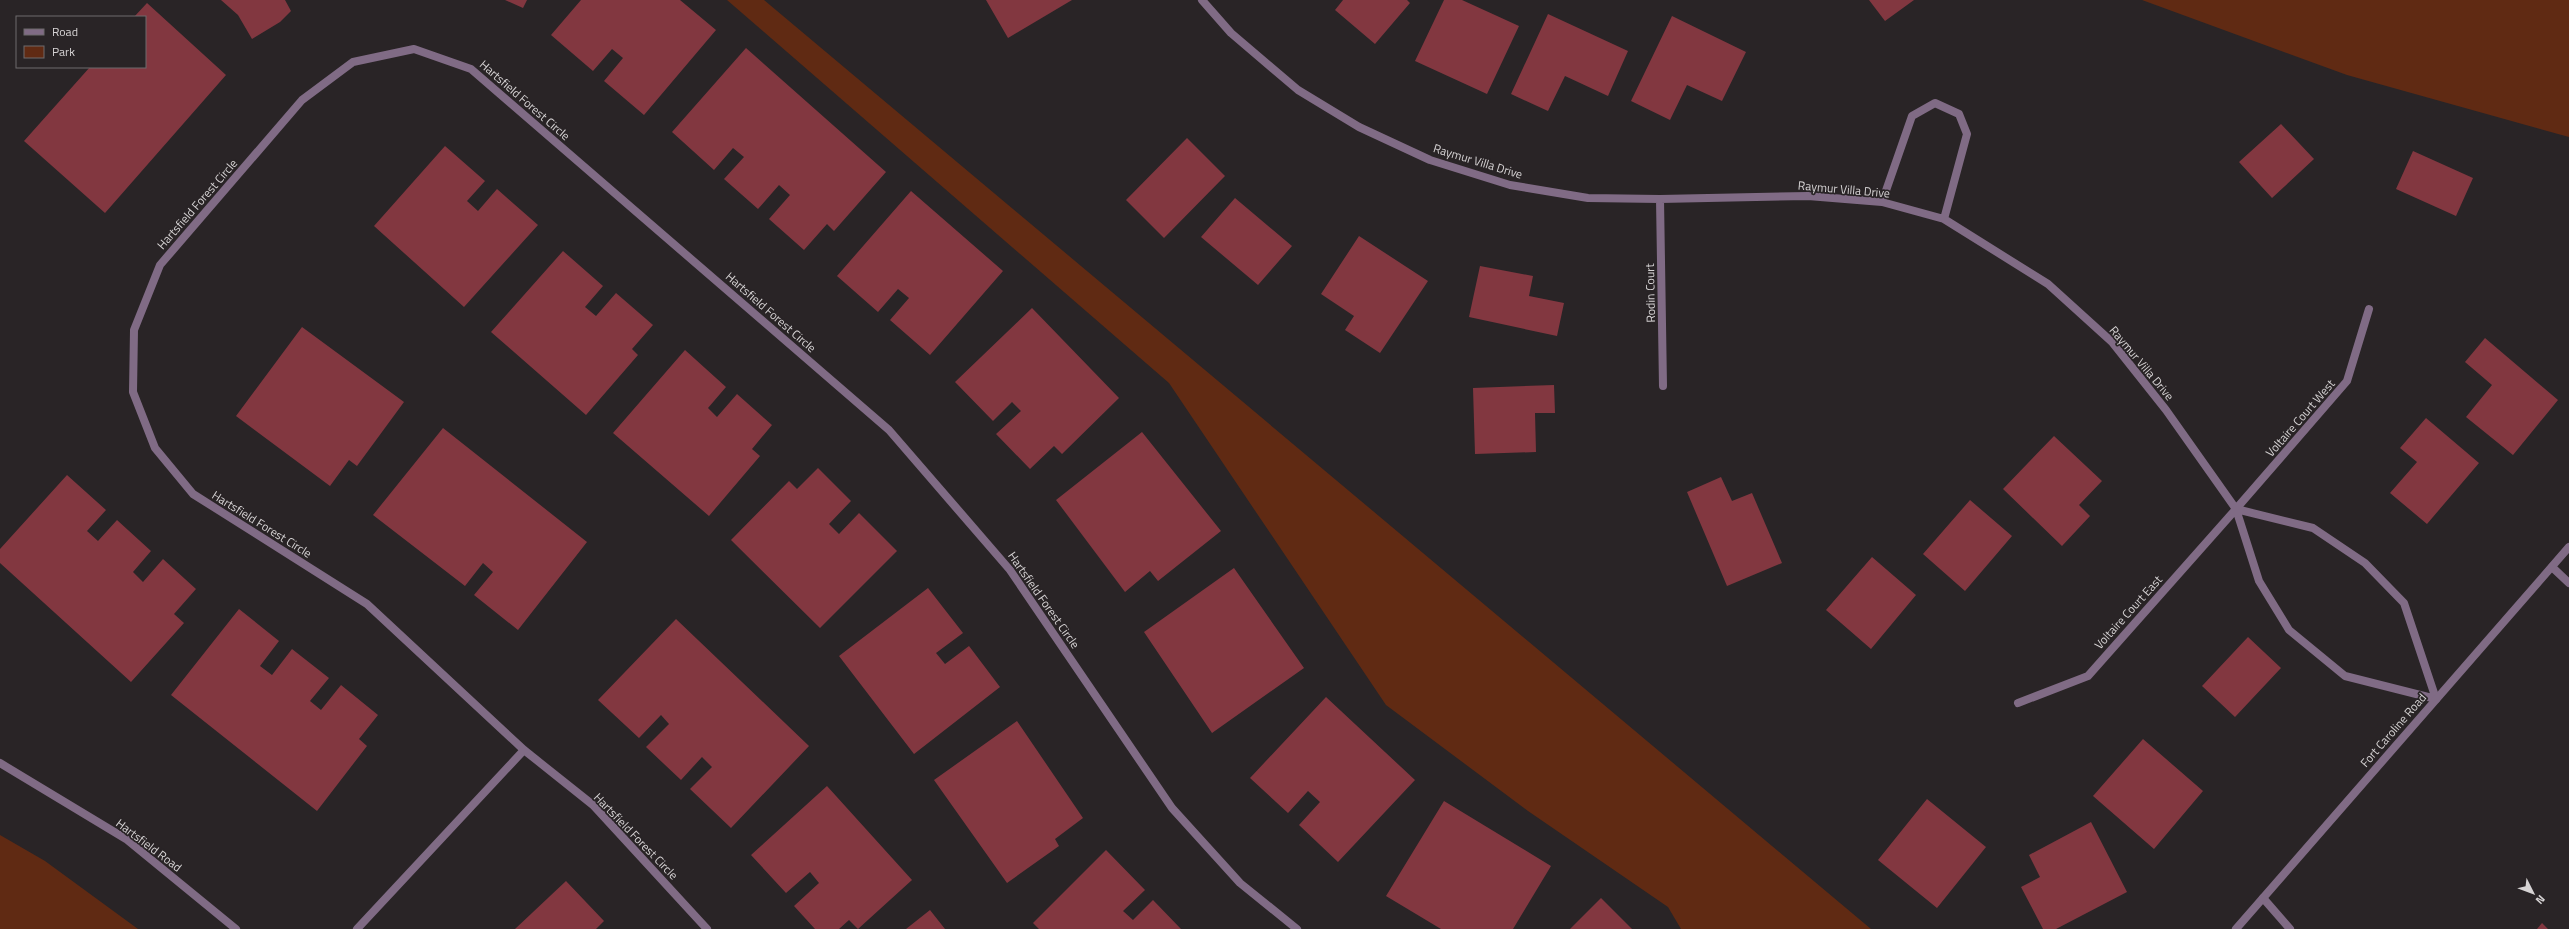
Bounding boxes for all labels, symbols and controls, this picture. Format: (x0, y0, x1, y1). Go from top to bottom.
legend (16, 16, 146, 68)
text: Road (52, 22, 78, 41)
text: Park (52, 42, 75, 61)
street label: Hartsfield Forest Circle (475, 55, 575, 145)
street label: Raymur Villa Drive (1431, 138, 1525, 184)
street label: Hartsfield Forest Circle (152, 154, 242, 254)
street label: Raymur Villa Drive (1797, 176, 1891, 202)
street label: Rodin Court (1640, 262, 1660, 323)
street label: Hartsfield Forest Circle (721, 267, 821, 357)
street label: Raymur Villa Drive (2105, 322, 2179, 404)
street label: Voltaire Court West (2261, 374, 2340, 461)
street label: Hartsfield Forest Circle (208, 486, 316, 562)
street label: Hartsfield Forest Circle (1003, 548, 1085, 652)
street label: Voltaire Court East (2090, 570, 2167, 653)
street label: Fort Caroline Road (2355, 689, 2431, 771)
street label: Hartsfield Forest Circle (589, 788, 683, 884)
street label: Hartsfield Road (112, 814, 186, 876)
north arrow (2513, 873, 2553, 913)
text: N (2532, 892, 2549, 908)

